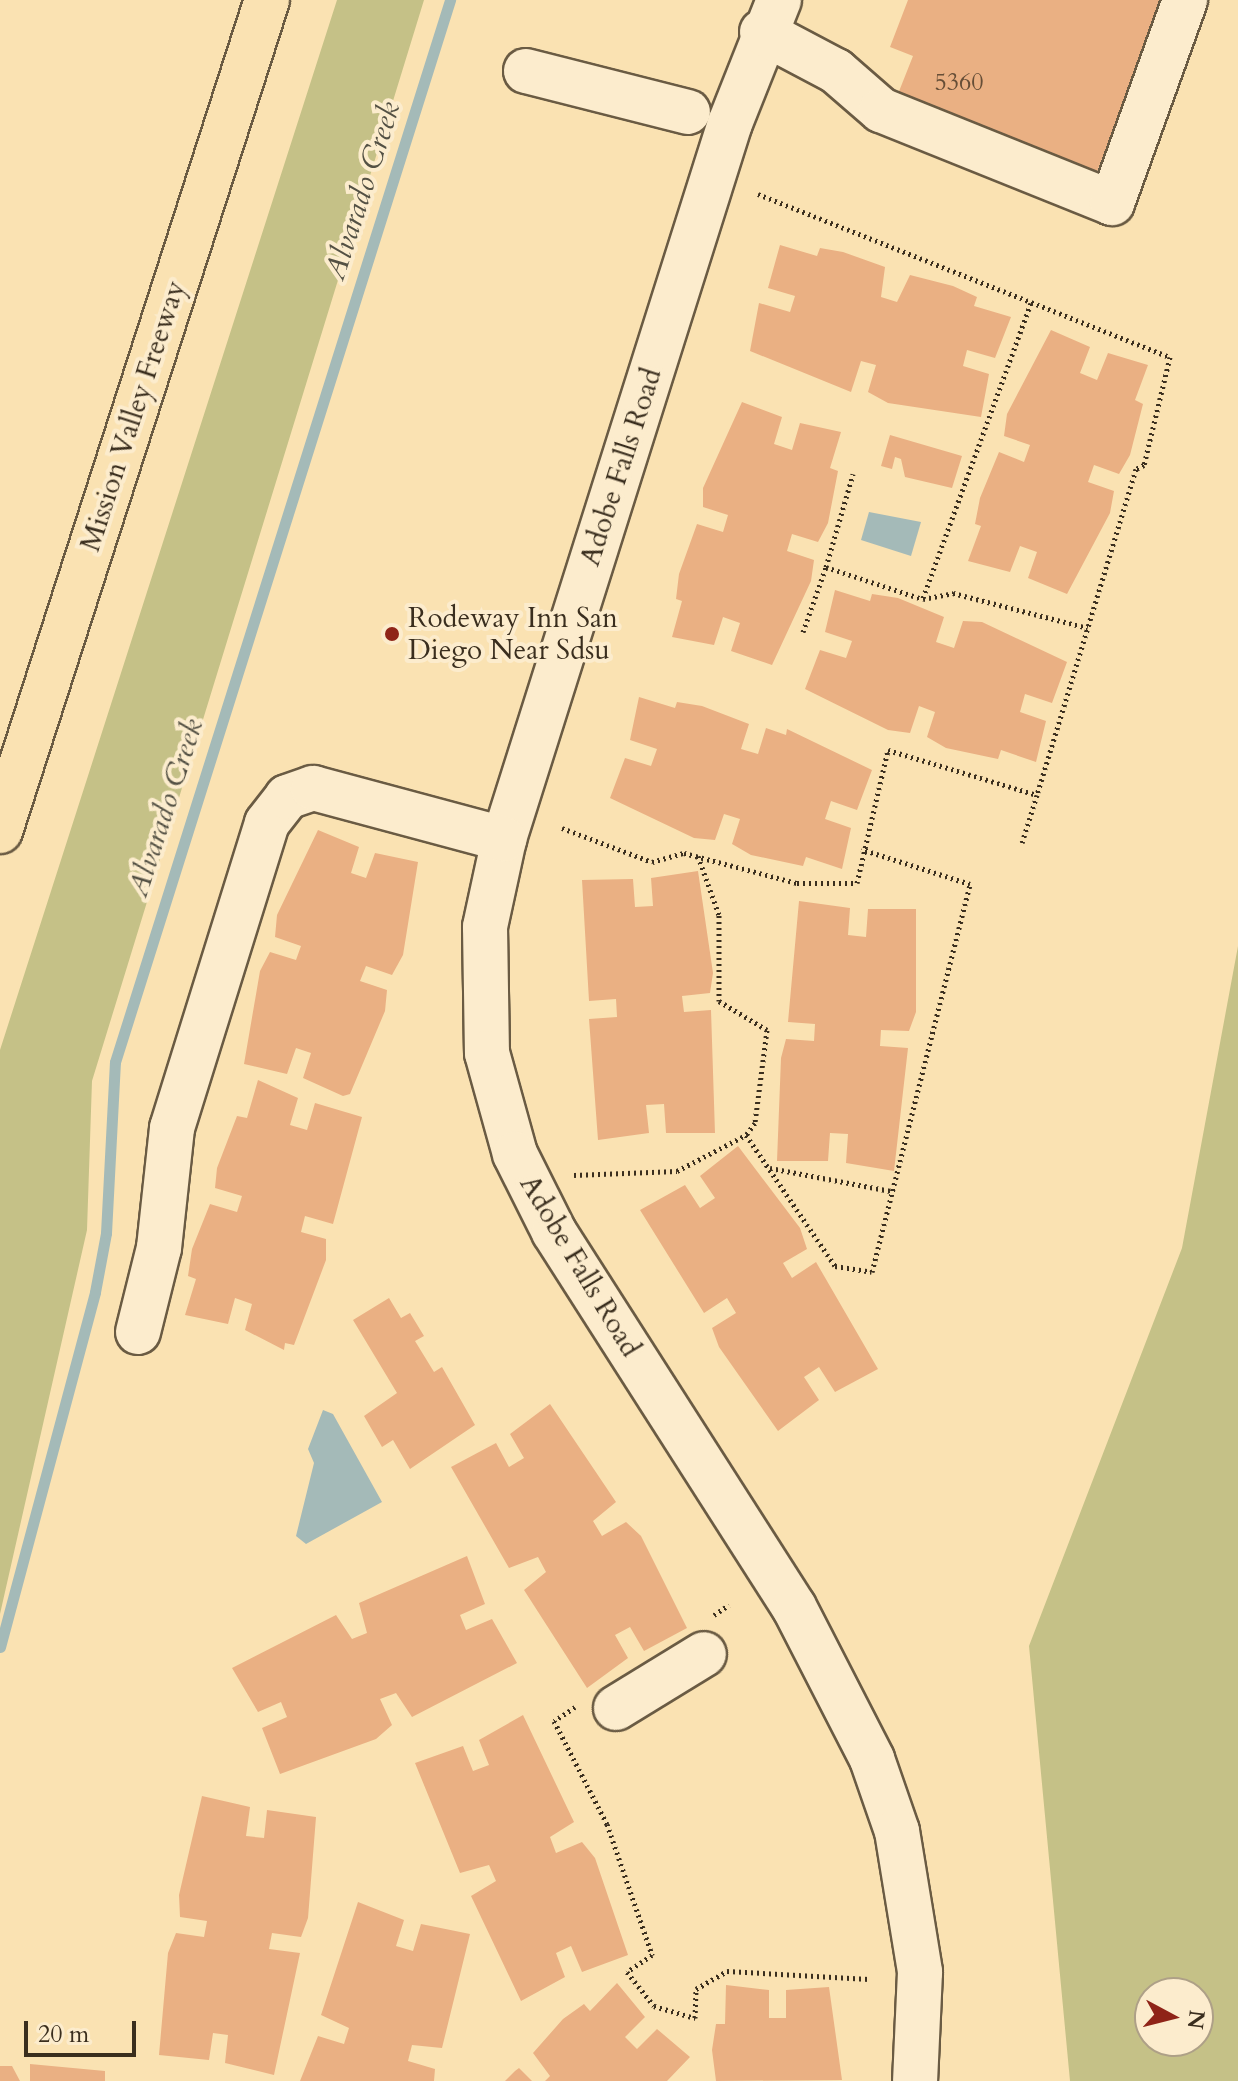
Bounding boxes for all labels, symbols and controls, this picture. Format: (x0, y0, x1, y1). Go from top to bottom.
house number: 5360 (934, 69, 984, 97)
water label: Alvarado Creek (317, 97, 409, 285)
street label: Mission Valley Freeway (73, 277, 193, 555)
street label: Adobe Falls Road (573, 364, 669, 570)
place label: Rodeway Inn San Diego Near Sdsu (408, 601, 618, 667)
marker: Rodeway Inn San Diego Near Sdsu (383, 625, 401, 643)
water label: Alvarado Creek (120, 714, 212, 902)
street label: Adobe Falls Road (513, 1169, 647, 1363)
north arrow (1134, 1977, 1214, 2057)
scale bar (28, 2005, 140, 2055)
text: N (1180, 2008, 1212, 2031)
text: 20 m (38, 2018, 89, 2051)

